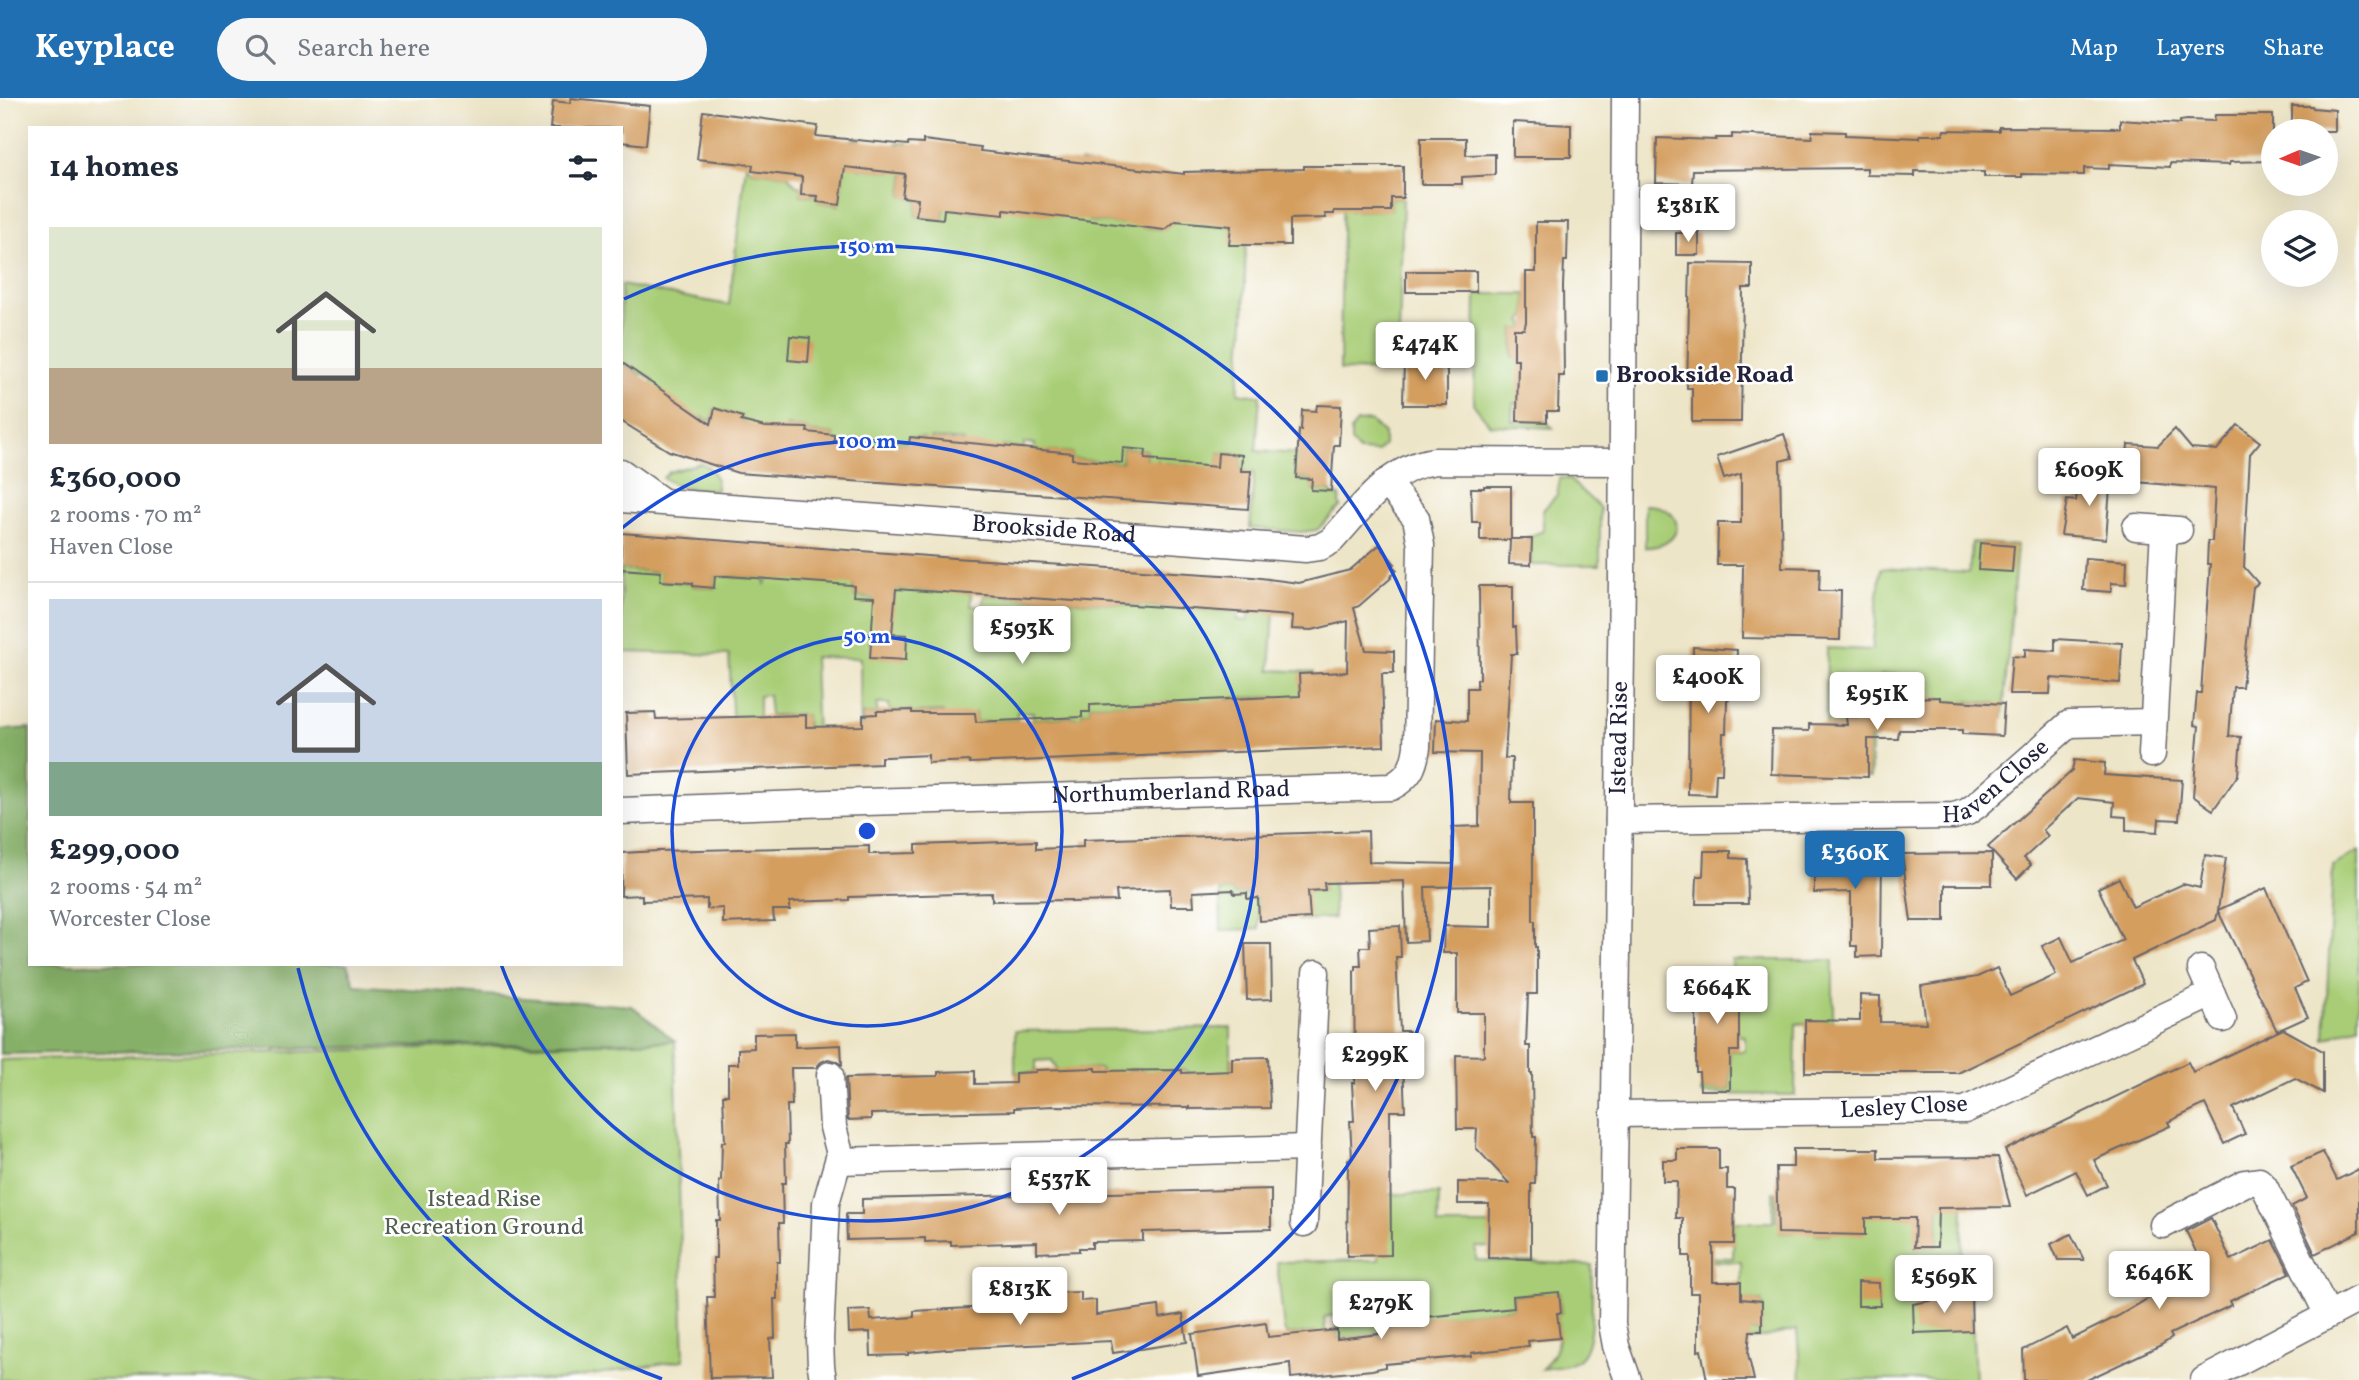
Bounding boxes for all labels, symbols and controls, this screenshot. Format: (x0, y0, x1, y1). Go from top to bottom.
search box (217, 18, 707, 81)
text: Keyplace (35, 26, 175, 72)
icon: search (241, 30, 279, 68)
text: Search here (297, 31, 430, 67)
text: Map (2070, 32, 2118, 66)
text: Layers (2156, 32, 2225, 66)
text: Share (2263, 32, 2324, 66)
north arrow (2261, 119, 2338, 196)
map controls (2261, 119, 2338, 287)
text: 14 homes (49, 147, 179, 189)
icon: filters (564, 149, 602, 187)
pin: £381K (1639, 184, 1737, 244)
text: £381K (1656, 191, 1720, 223)
button: layers (2261, 210, 2338, 287)
text: 150 m (839, 233, 895, 262)
icon: home (263, 273, 389, 399)
pin: £474K (1376, 322, 1474, 382)
text: £474K (1392, 329, 1458, 361)
place label: Brookside Road (1616, 359, 1794, 393)
marker: Brookside Road (1594, 368, 1610, 384)
text: 100 m (837, 428, 897, 457)
pin: £609K (2040, 448, 2138, 508)
text: £609K (2054, 455, 2124, 487)
text: £360,000 (49, 458, 181, 500)
text: 2 rooms · 70 m² (49, 500, 202, 532)
street label: Brookside Road (970, 508, 1137, 554)
text: Haven Close (49, 532, 173, 564)
pin: £593K (973, 606, 1071, 666)
text: £593K (990, 613, 1055, 645)
text: 50 m (843, 623, 891, 652)
icon: home (263, 645, 389, 771)
pin: £400K (1659, 656, 1757, 715)
text: £400K (1672, 662, 1744, 694)
pin: £951K (1828, 672, 1926, 732)
text: £951K (1846, 679, 1908, 711)
street label: Istead Rise (1602, 681, 1638, 795)
street label: Haven Close (1942, 731, 2057, 833)
street label: Northumberland Road (1051, 773, 1291, 814)
centre of rings (855, 819, 879, 843)
text: £299,000 (49, 830, 180, 872)
pin: £360K (1806, 832, 1904, 891)
text: £360K (1821, 838, 1889, 870)
text: 2 rooms · 54 m² (49, 872, 202, 904)
text: Worcester Close (49, 904, 211, 936)
pin: £664K (1668, 967, 1766, 1026)
text: £664K (1683, 973, 1751, 1005)
pin: £299K (1326, 1034, 1424, 1093)
text: £299K (1341, 1040, 1409, 1072)
street label: Lesley Close (1839, 1088, 1969, 1128)
pin: £537K (1010, 1158, 1108, 1217)
text: £537K (1027, 1164, 1091, 1196)
park label: Istead Rise Recreation Ground (384, 1183, 584, 1245)
pin: £646K (2110, 1252, 2208, 1311)
pin: £569K (1895, 1256, 1993, 1315)
text: £646K (2125, 1258, 2193, 1290)
text: £569K (1911, 1262, 1977, 1294)
pin: £813K (971, 1268, 1069, 1327)
text: £813K (988, 1274, 1052, 1306)
pin: £279K (1332, 1282, 1430, 1341)
text: £279K (1349, 1288, 1413, 1320)

